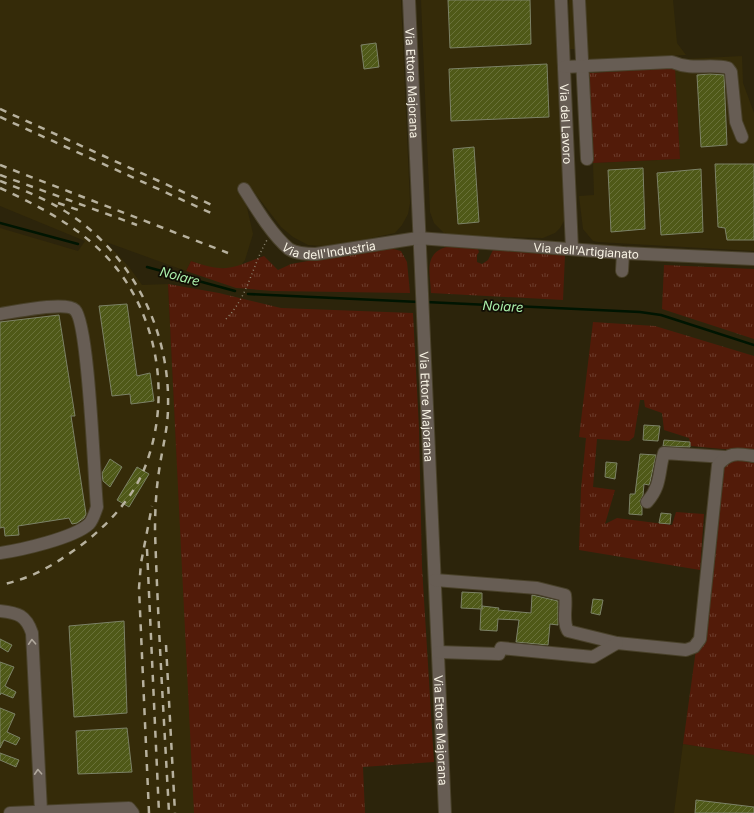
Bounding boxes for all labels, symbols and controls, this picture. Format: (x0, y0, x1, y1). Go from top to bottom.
street label: Via Ettore Majorana (403, 27, 423, 139)
street label: Via del Lavoro (557, 83, 576, 164)
street label: Via dell'Industria (279, 237, 377, 262)
street label: Via dell'Artigianato (533, 239, 639, 261)
water label: Noiare (158, 263, 202, 289)
water label: Noiare (482, 297, 524, 315)
street label: Via Ettore Majorana (417, 351, 437, 462)
one-way arrow (28, 639, 37, 645)
street label: Via Ettore Majorana (431, 675, 451, 786)
one-way arrow (34, 769, 43, 775)

